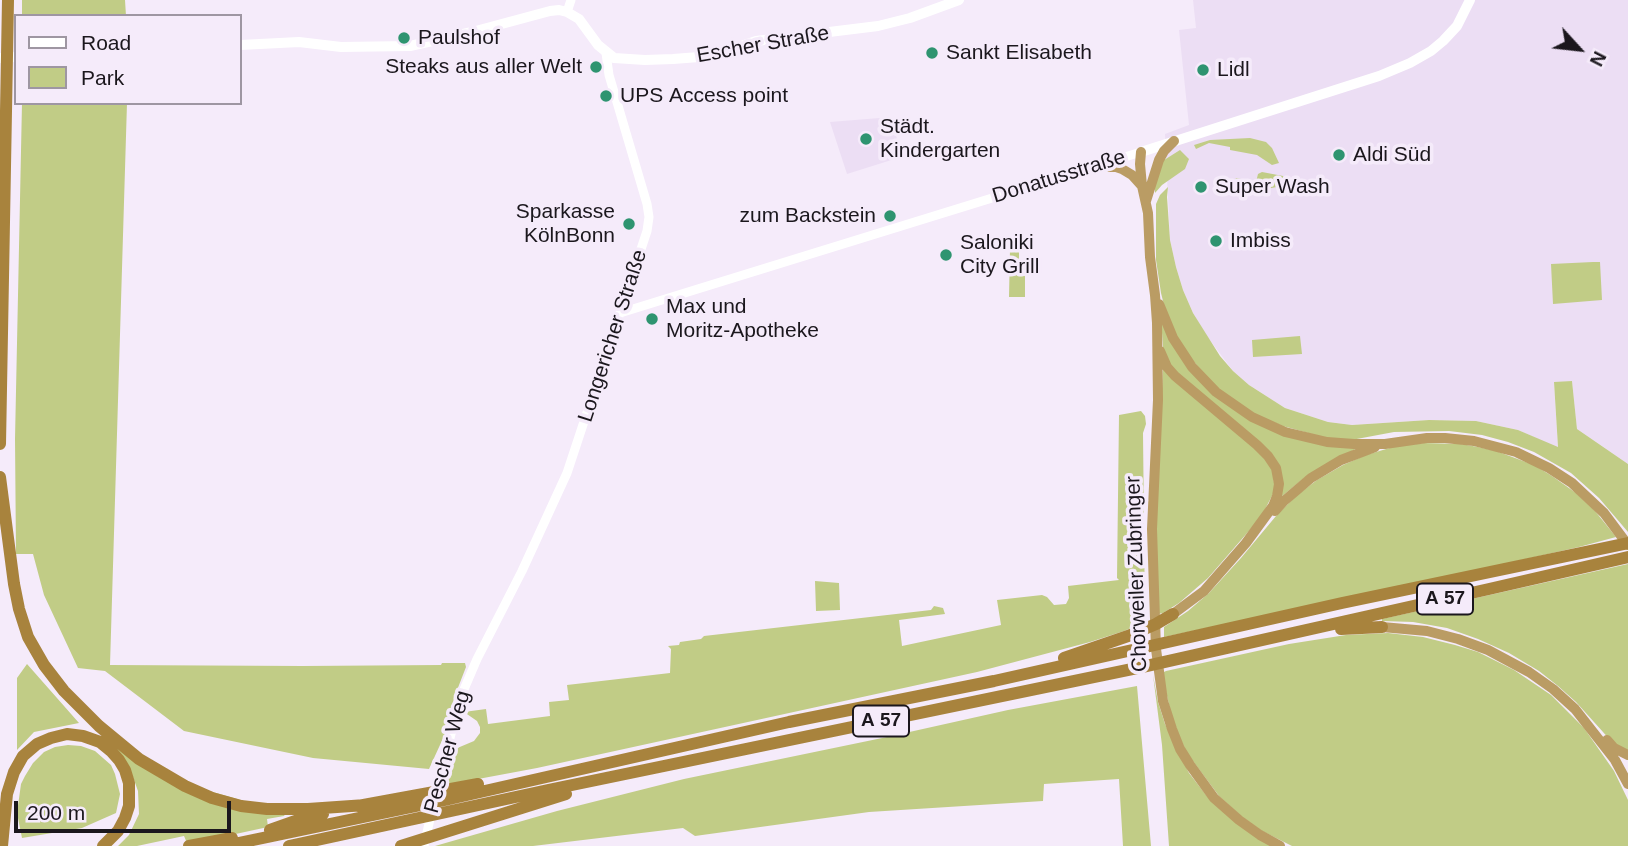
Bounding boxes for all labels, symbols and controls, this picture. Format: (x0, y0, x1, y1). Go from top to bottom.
legend (14, 14, 242, 105)
north arrow (1544, 14, 1614, 84)
street label: Escher Straße (695, 21, 831, 69)
place label: Paulshof (418, 25, 500, 51)
marker: Paulshof (396, 30, 412, 46)
text: Road (81, 31, 131, 54)
place label: Sankt Elisabeth (946, 40, 1092, 66)
marker: Sankt Elisabeth (924, 45, 940, 61)
text: N (1586, 48, 1611, 70)
place label: Steaks aus aller Welt (385, 54, 582, 80)
place label: Lidl (1217, 57, 1250, 83)
marker: Steaks aus aller Welt (588, 59, 604, 75)
marker: Lidl (1195, 62, 1211, 78)
text: Park (81, 66, 124, 89)
place label: UPS Access point (620, 83, 788, 109)
marker: UPS Access point (598, 88, 614, 104)
place label: Städt. Kindergarten (880, 114, 1000, 164)
marker: Städt. Kindergarten (858, 131, 874, 147)
place label: Aldi Süd (1353, 142, 1431, 168)
street label: Donatusstraße (989, 145, 1129, 209)
marker: Aldi Süd (1331, 147, 1347, 163)
place label: Super Wash (1215, 174, 1330, 200)
marker: Super Wash (1193, 179, 1209, 195)
place label: Sparkasse KölnBonn (516, 199, 615, 249)
place label: zum Backstein (739, 203, 876, 229)
marker: zum Backstein (882, 208, 898, 224)
marker: Sparkasse KölnBonn (621, 216, 637, 232)
place label: Imbiss (1230, 228, 1291, 254)
place label: Saloniki City Grill (960, 230, 1039, 280)
marker: Imbiss (1208, 233, 1224, 249)
street label: Longericher Straße (573, 247, 653, 425)
marker: Saloniki City Grill (938, 247, 954, 263)
place label: Max und Moritz-Apotheke (666, 294, 819, 344)
marker: Max und Moritz-Apotheke (644, 311, 660, 327)
street label: Chorweiler Zubringer (1121, 476, 1153, 672)
road number: A 57 (1417, 584, 1473, 614)
street label: Pescher Weg (420, 688, 476, 816)
road number: A 57 (853, 706, 909, 736)
scale bar (18, 786, 234, 830)
text: 200 m (27, 801, 85, 824)

